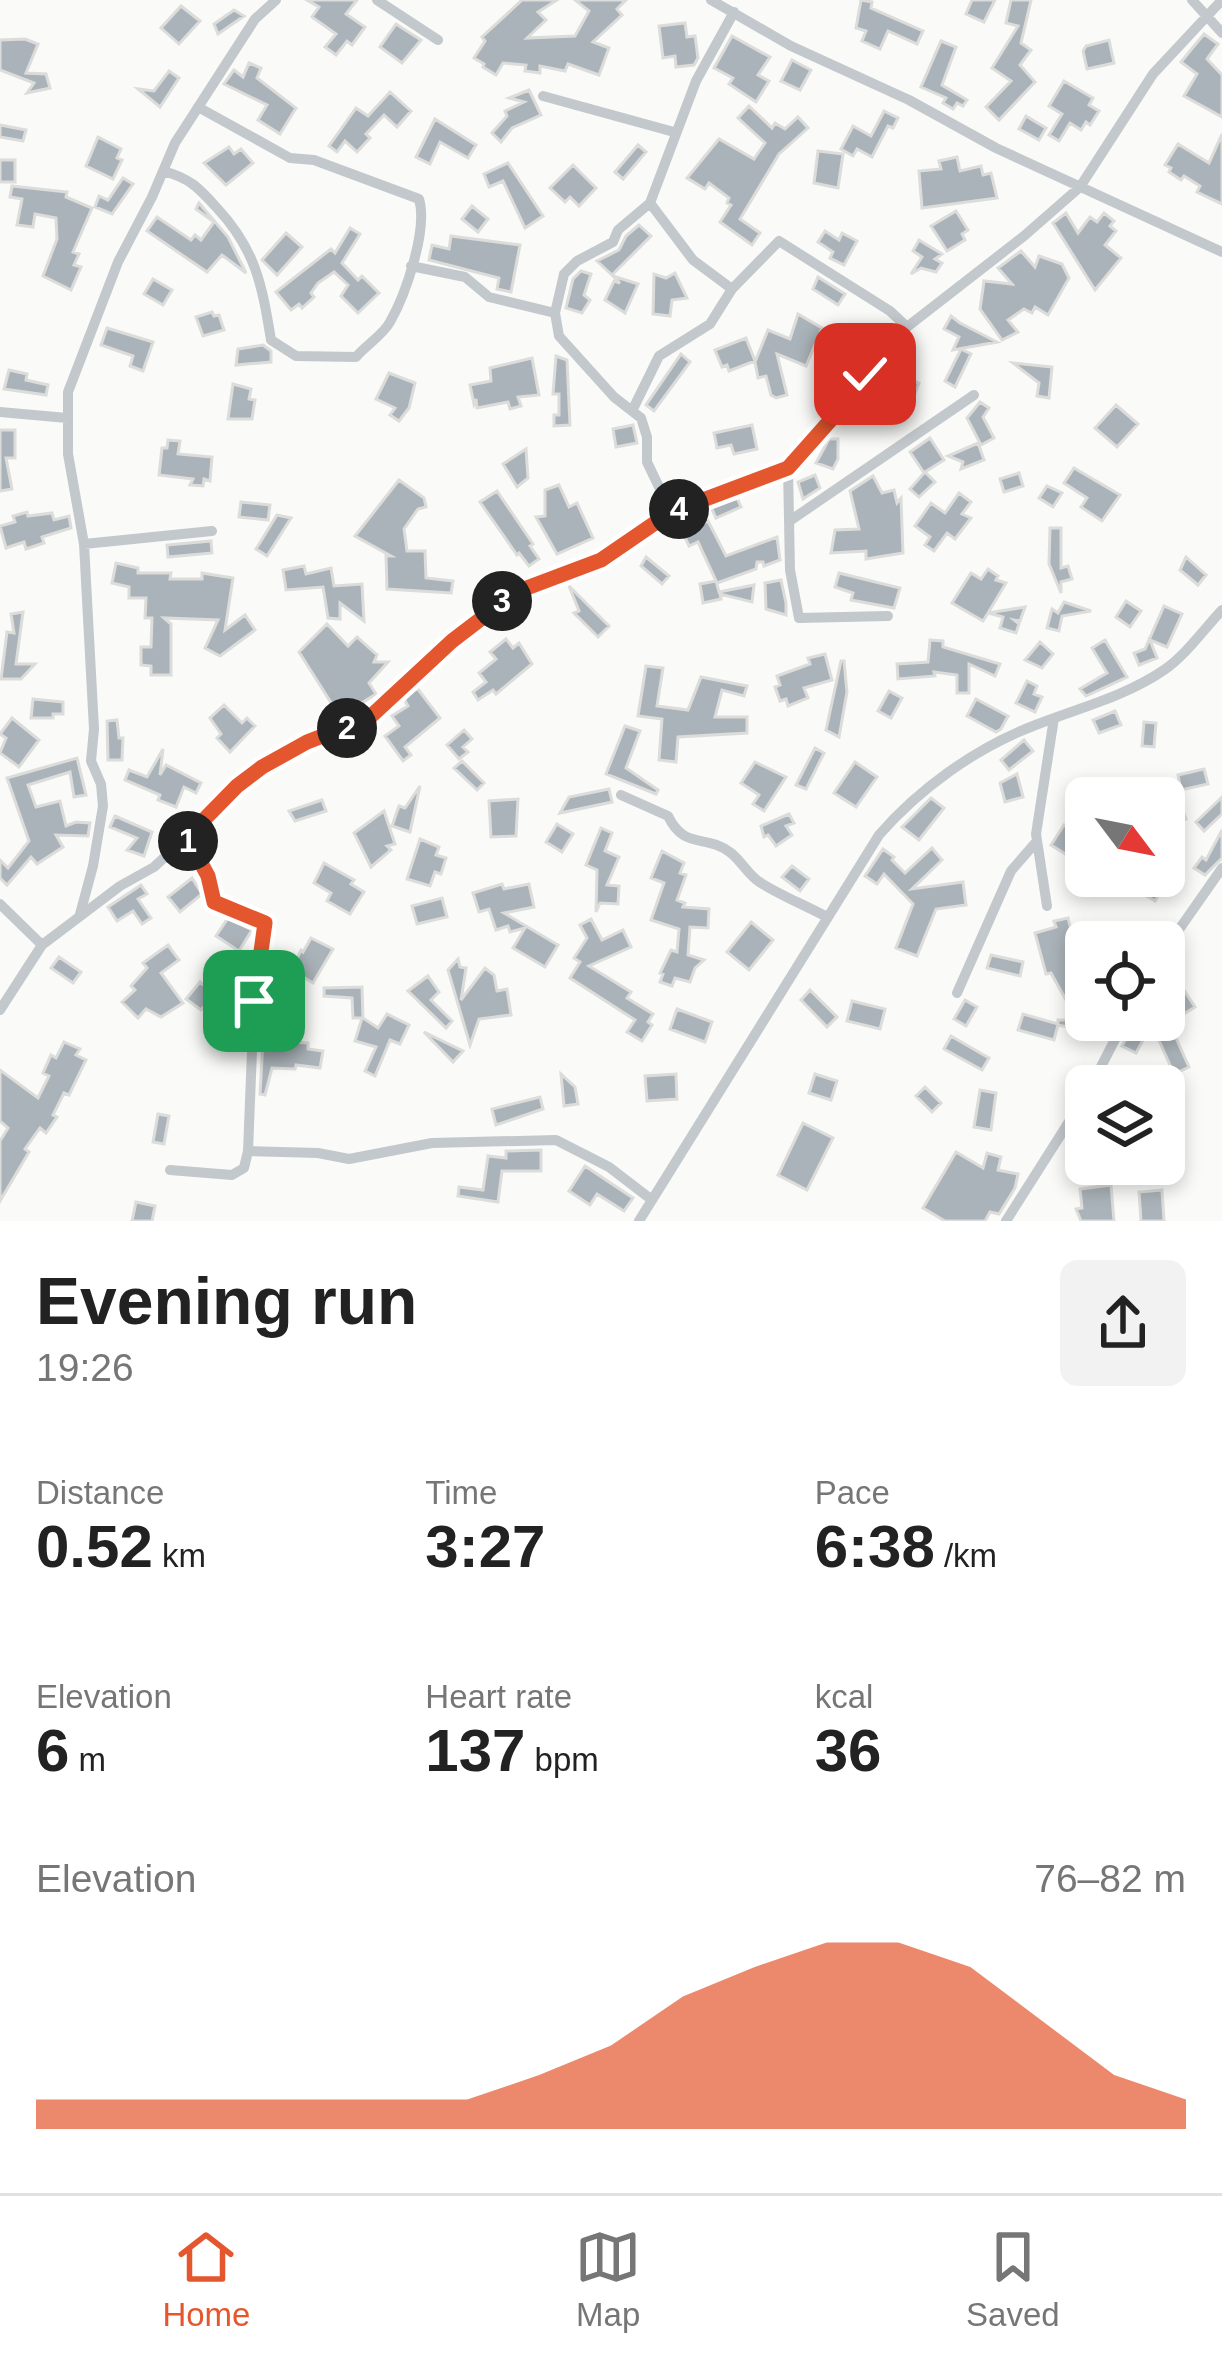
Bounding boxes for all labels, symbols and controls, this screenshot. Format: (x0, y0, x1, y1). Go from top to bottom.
pin (814, 323, 916, 425)
icon: check (832, 341, 898, 407)
pin: 4 (649, 479, 709, 539)
text: 4 (670, 490, 688, 527)
pin: 3 (472, 571, 532, 631)
text: 3 (493, 582, 511, 619)
pin: 2 (317, 698, 377, 758)
text: 2 (338, 709, 356, 746)
north arrow (1065, 777, 1185, 897)
map controls (1065, 777, 1185, 1185)
pin: 1 (158, 811, 218, 871)
text: 1 (179, 822, 197, 859)
button: locate (1065, 921, 1185, 1041)
pin (203, 950, 305, 1052)
icon: arrive (221, 968, 287, 1034)
button: layers (1065, 1065, 1185, 1185)
button: share (1060, 1260, 1186, 1386)
text: Evening run (36, 1264, 417, 1338)
text: 19:26 (36, 1346, 134, 1389)
text: Distance (36, 1474, 164, 1511)
text: Time (425, 1474, 497, 1511)
text: Pace (815, 1474, 890, 1511)
text: 0.52 (36, 1513, 153, 1580)
text: 3:27 (425, 1513, 545, 1580)
text: 6:38 (815, 1513, 935, 1580)
text: km (153, 1537, 206, 1574)
text: /km (935, 1537, 997, 1574)
text: Elevation (36, 1678, 172, 1715)
text: Heart rate (425, 1678, 572, 1715)
text: kcal (815, 1678, 873, 1715)
text: 6 (36, 1717, 69, 1784)
text: 137 (425, 1717, 525, 1784)
text: 36 (815, 1717, 881, 1784)
text: m (69, 1741, 106, 1778)
text: bpm (525, 1741, 599, 1778)
text: Elevation (36, 1857, 196, 1900)
text: 76–82 m (1034, 1857, 1186, 1900)
tab: Home (162, 2224, 250, 2334)
tab: Map (575, 2224, 641, 2334)
tab: Saved (966, 2224, 1060, 2334)

